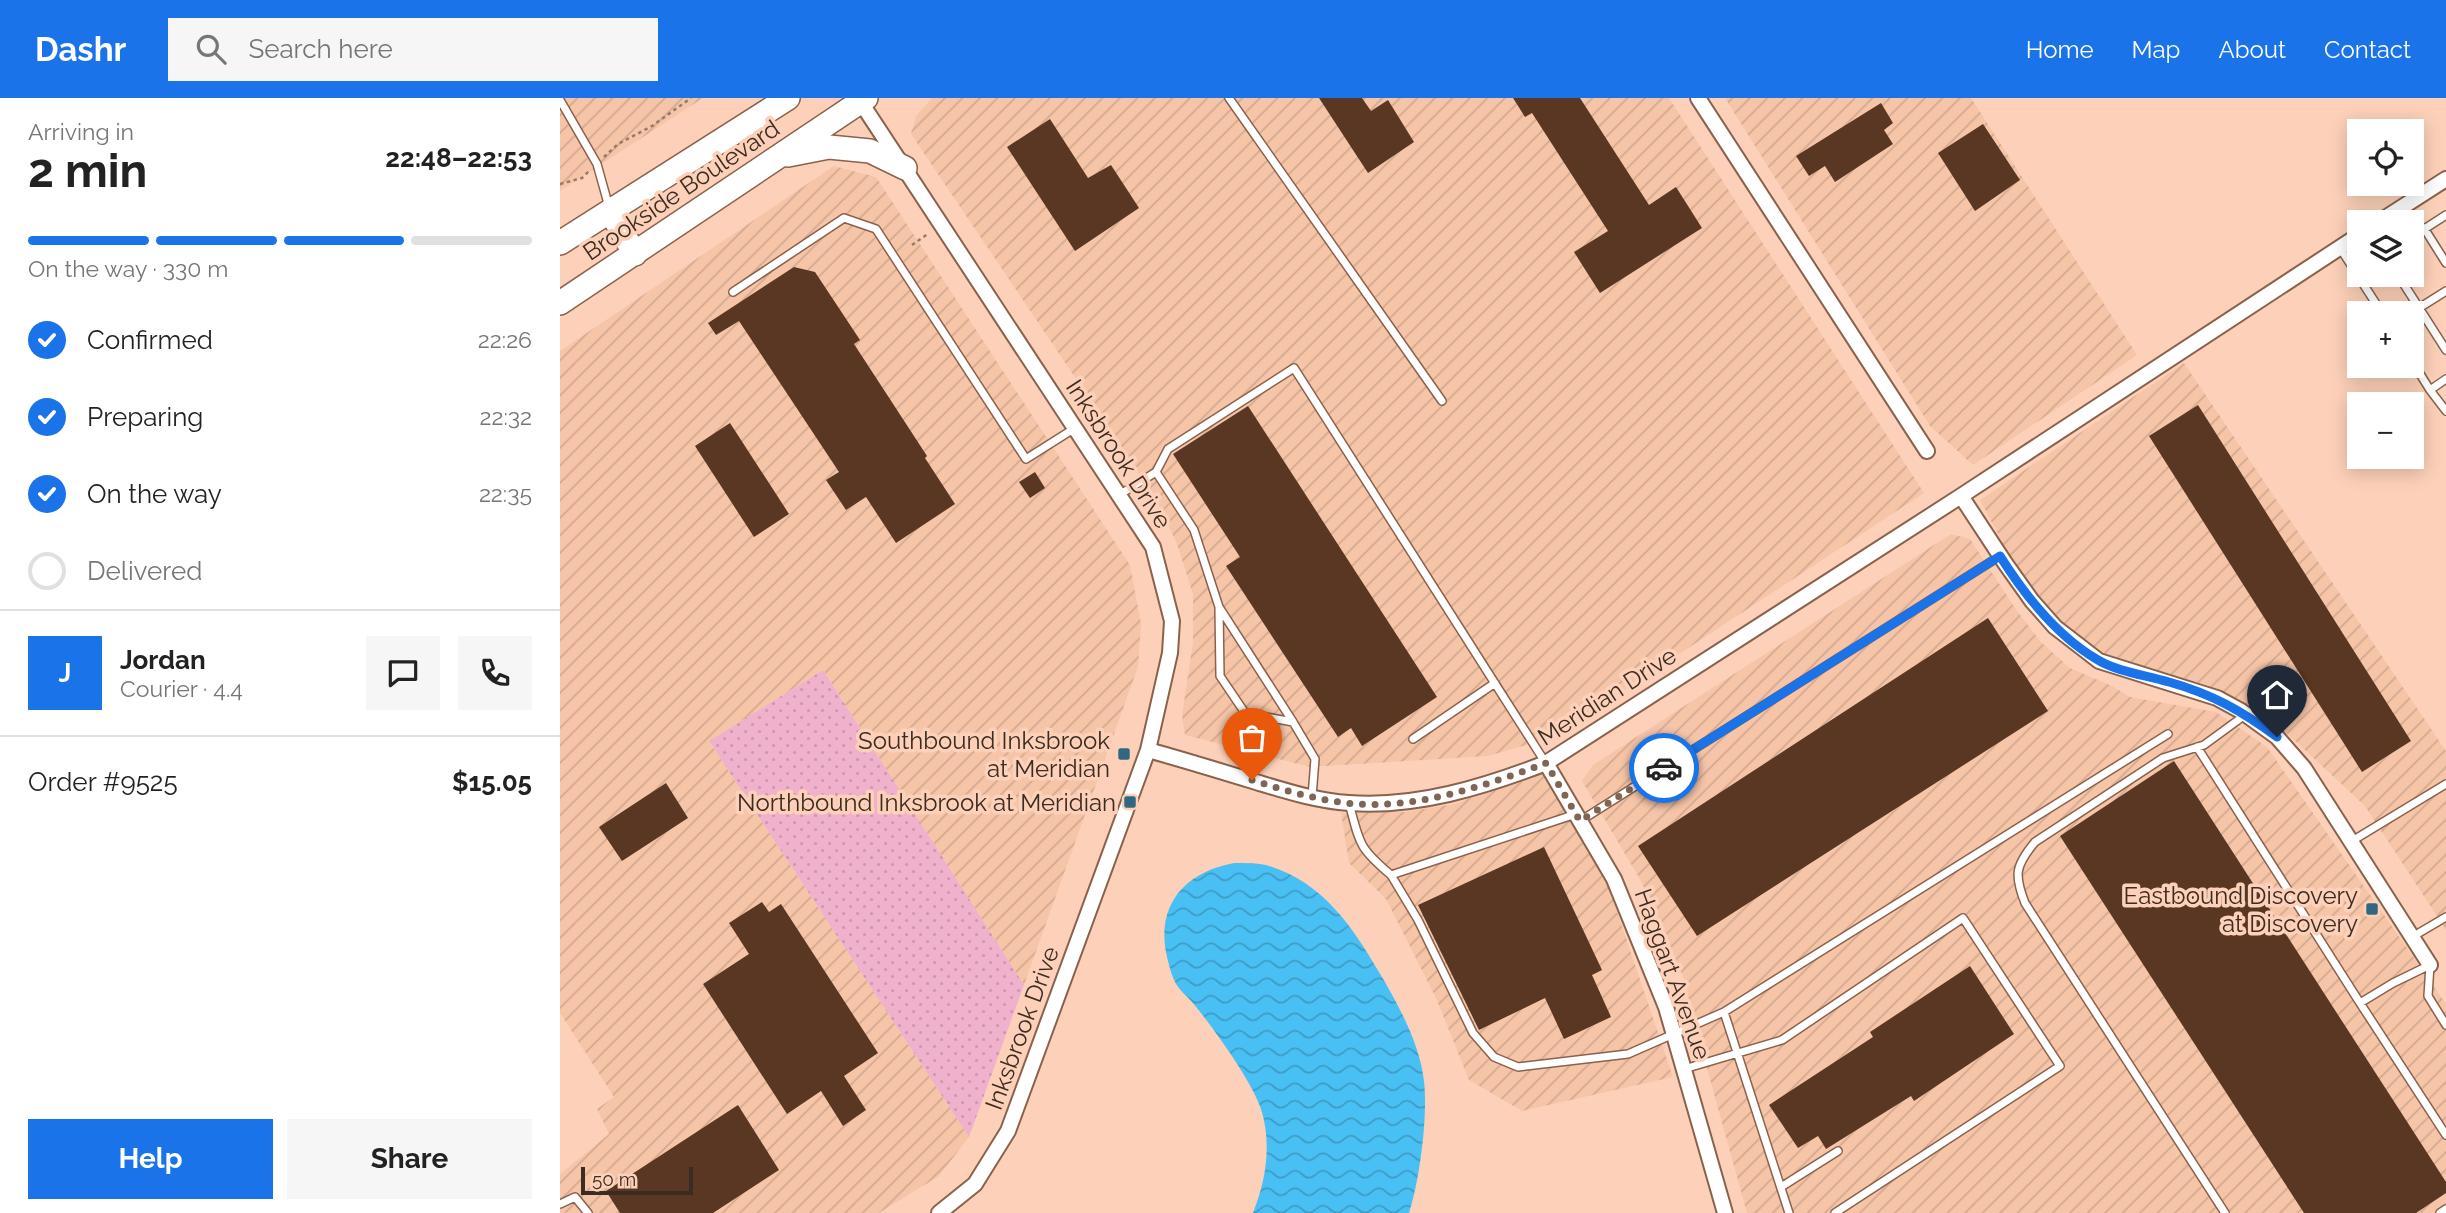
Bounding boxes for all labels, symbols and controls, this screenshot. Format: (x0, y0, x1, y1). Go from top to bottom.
search box (168, 18, 658, 81)
text: Dashr (35, 30, 126, 69)
icon: search (192, 30, 230, 68)
text: Search here (248, 34, 393, 64)
text: Home (2026, 35, 2094, 64)
text: Map (2132, 35, 2180, 64)
text: About (2218, 35, 2286, 64)
text: Contact (2324, 35, 2411, 64)
street label: Brookside Boulevard (577, 113, 785, 267)
text: Arriving in (28, 118, 134, 145)
map controls (2347, 119, 2424, 469)
button: locate (2347, 119, 2424, 196)
text: 22:48–22:53 (385, 143, 532, 173)
text: 2 min (28, 144, 147, 198)
button: layers (2347, 210, 2424, 287)
text: On the way · 330 m (28, 255, 228, 282)
button: + (2347, 301, 2424, 378)
icon: check (28, 321, 66, 359)
text: Confirmed (87, 325, 213, 355)
text: 22:26 (478, 326, 532, 353)
street label: Inksbrook Drive (1060, 374, 1178, 534)
button: − (2347, 392, 2424, 469)
icon: check (28, 398, 66, 436)
text: Preparing (87, 402, 203, 432)
text: 22:32 (479, 403, 532, 430)
icon: check (28, 475, 66, 513)
text: On the way (87, 479, 222, 509)
text: 22:35 (479, 480, 532, 507)
text: Delivered (87, 556, 202, 586)
button: chat (366, 636, 440, 710)
button: phone (458, 636, 532, 710)
street label: Meridian Drive (1532, 640, 1682, 752)
text: Jordan (120, 645, 206, 675)
text: J (59, 658, 71, 688)
pin (2247, 665, 2307, 737)
text: Courier · 4.4 (120, 675, 243, 702)
icon: home (2258, 676, 2296, 714)
pin (1222, 708, 1282, 780)
icon: bag (1233, 719, 1271, 757)
place label: Southbound Inksbrook at Meridian (858, 726, 1110, 783)
courier (1629, 733, 1699, 803)
marker: Southbound Inksbrook at Meridian (1116, 746, 1132, 762)
icon: car (1645, 749, 1683, 787)
text: Order #9525 (28, 767, 178, 797)
text: $15.05 (452, 767, 532, 797)
place label: Northbound Inksbrook at Meridian (737, 788, 1116, 817)
marker: Northbound Inksbrook at Meridian (1122, 794, 1138, 810)
place label: Eastbound Discovery at Discovery (2124, 881, 2358, 938)
street label: Haggart Avenue (1629, 885, 1717, 1063)
marker: Eastbound Discovery at Discovery (2364, 901, 2380, 917)
street label: Inksbrook Drive (979, 942, 1065, 1114)
button: Help (28, 1119, 273, 1199)
button: Share (287, 1119, 532, 1199)
scale bar (581, 1164, 693, 1196)
text: 50 m (592, 1168, 636, 1190)

